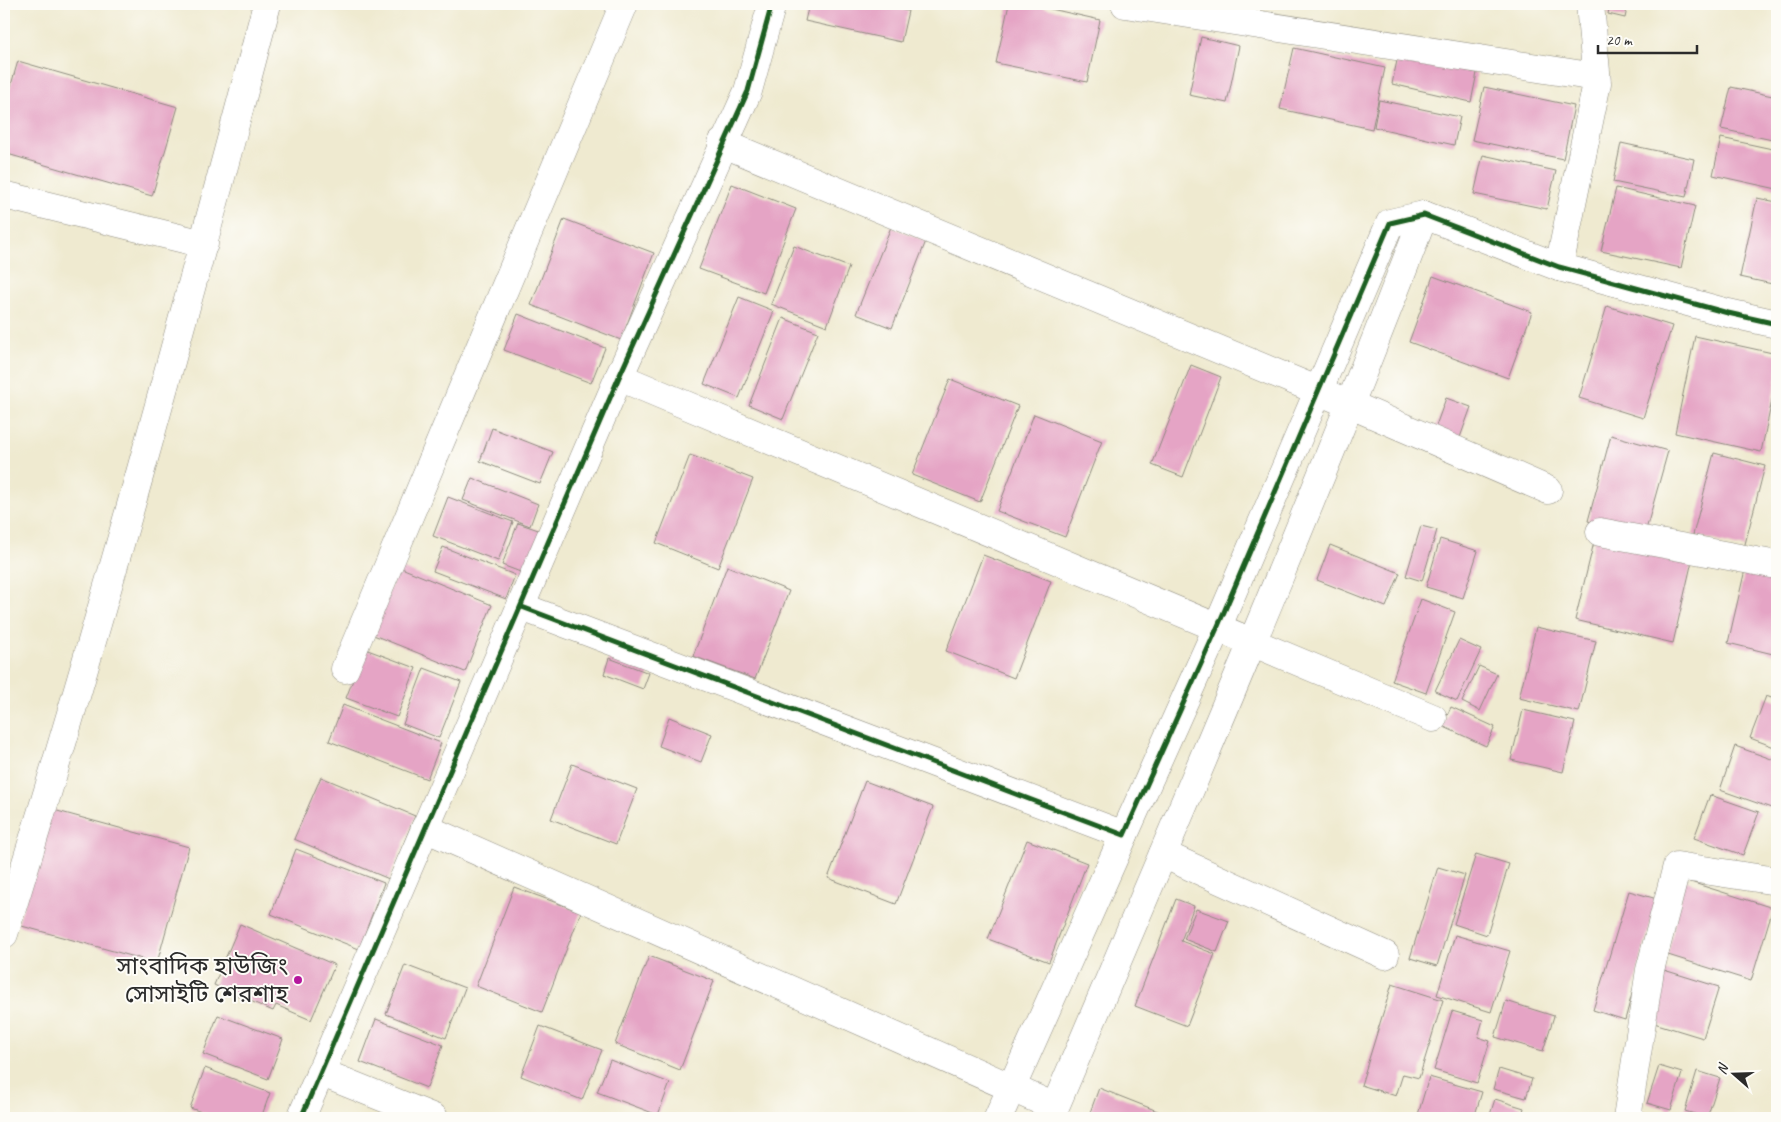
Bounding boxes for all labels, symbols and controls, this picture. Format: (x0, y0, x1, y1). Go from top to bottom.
scale bar (1598, 22, 1697, 54)
text: 20 m (1606, 31, 1633, 50)
place label: সাংবাদিক হাউজিং সোসাইটি শেরশাহ (116, 951, 289, 1009)
marker: সাংবাদিক হাউজিং সোসাইটি শেরশাহ (292, 974, 304, 986)
north arrow (1708, 1050, 1758, 1100)
text: N (1713, 1061, 1733, 1077)

